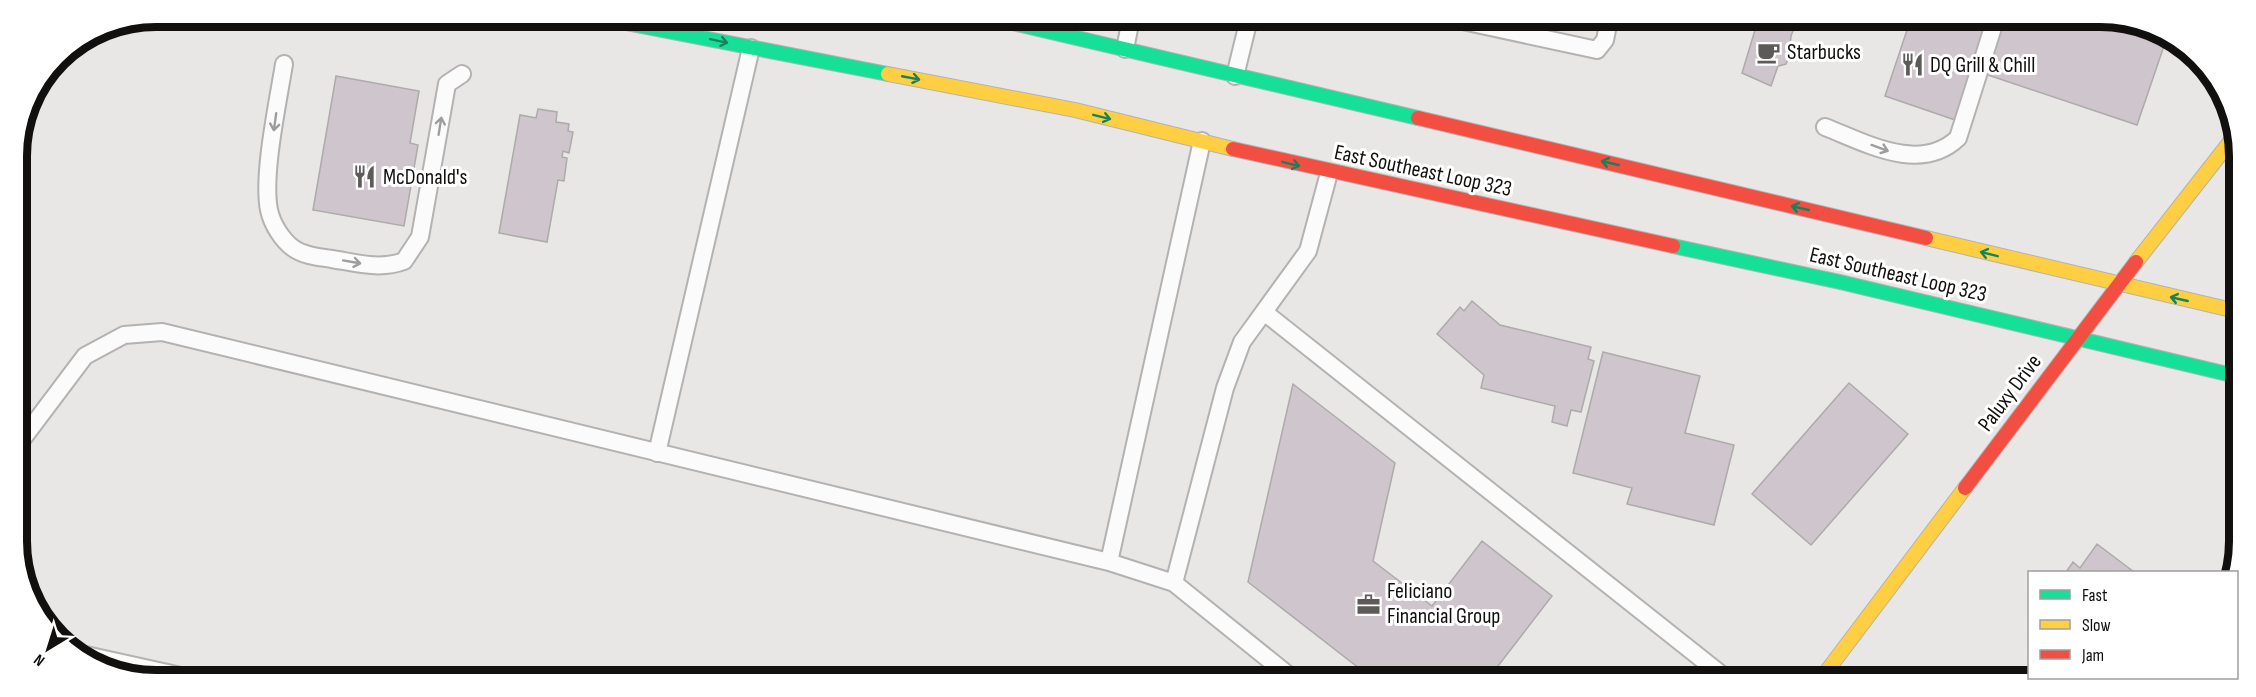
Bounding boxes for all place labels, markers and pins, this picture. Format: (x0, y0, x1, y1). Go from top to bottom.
cafe icon: Starbucks (1756, 39, 1782, 65)
place label: Starbucks (1787, 39, 1861, 66)
restaurant icon: DQ Grill & Chill (1899, 52, 1925, 78)
place label: DQ Grill & Chill (1930, 52, 2035, 79)
restaurant icon: McDonald's (352, 164, 378, 190)
place label: McDonald's (383, 164, 467, 191)
place label: Feliciano Financial Group (1387, 578, 1500, 630)
office icon: Feliciano Financial Group (1356, 591, 1382, 617)

